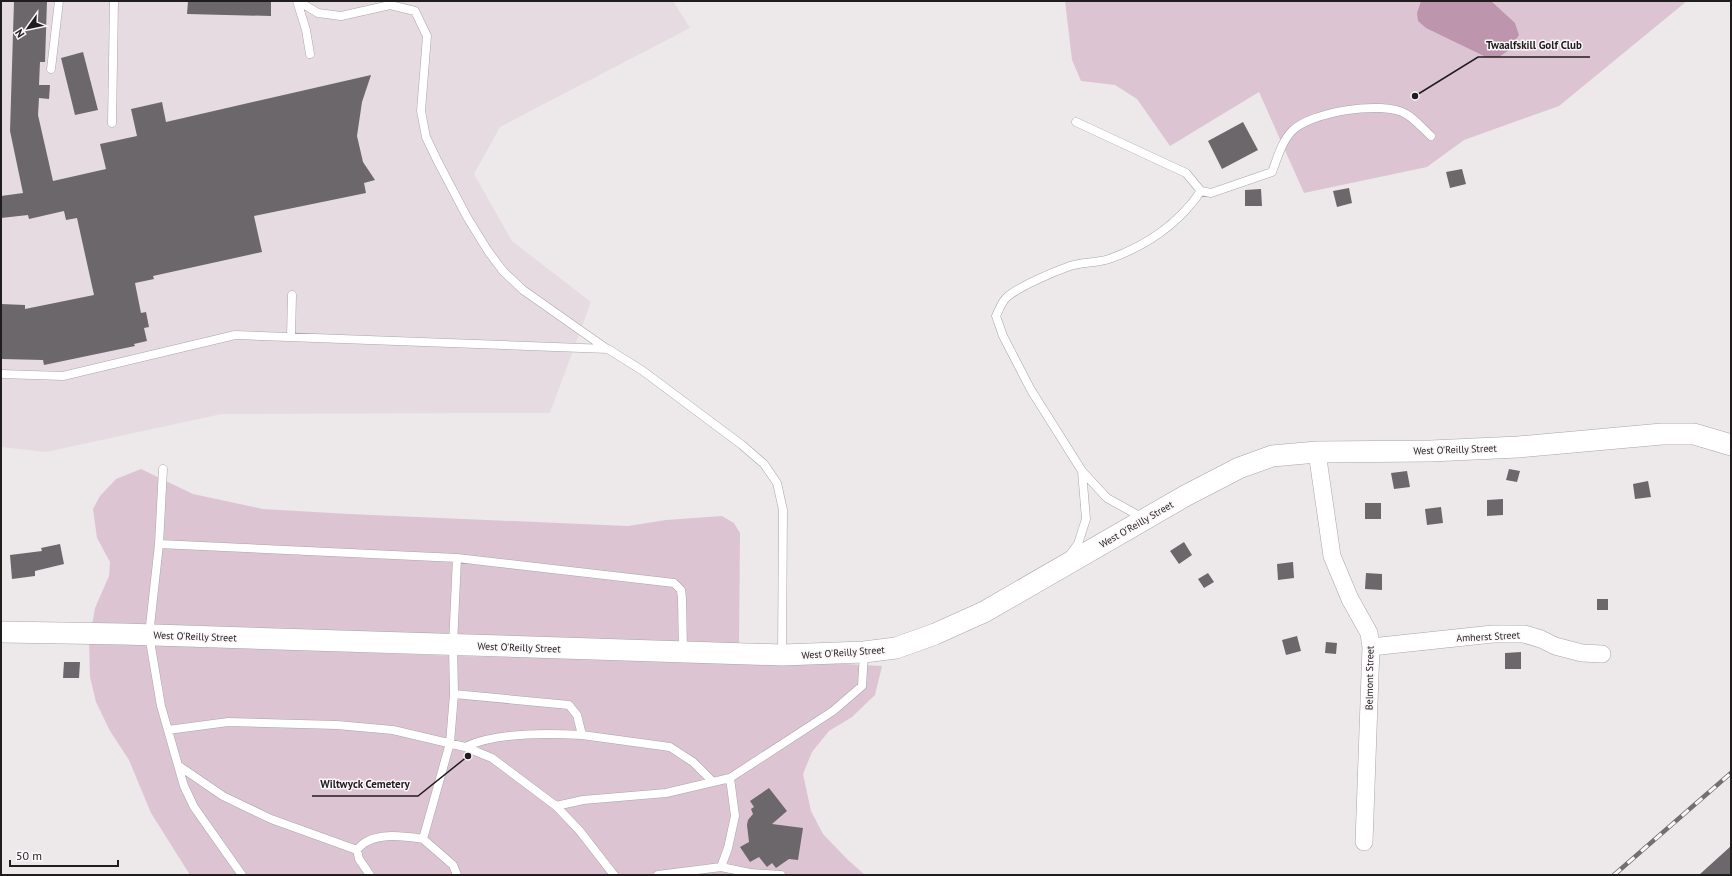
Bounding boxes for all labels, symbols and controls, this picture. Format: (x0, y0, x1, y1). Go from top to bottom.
north arrow (8, 8, 48, 48)
text: N (12, 27, 27, 40)
callout: Twaalfskill Golf Club (1478, 34, 1590, 57)
text: Twaalfskill Golf Club (1486, 38, 1582, 52)
street label: West O'Reilly Street (1413, 442, 1498, 457)
street label: West O'Reilly Street (1097, 498, 1176, 551)
street label: Amherst Street (1456, 628, 1521, 645)
street label: West O'Reilly Street (153, 629, 237, 644)
street label: West O'Reilly Street (477, 640, 561, 655)
street label: West O'Reilly Street (801, 643, 886, 662)
street label: Belmont Street (1362, 645, 1377, 710)
callout: Wiltwyck Cemetery (312, 773, 418, 796)
text: Wiltwyck Cemetery (320, 777, 411, 791)
scale bar (10, 842, 118, 868)
text: 50 m (16, 848, 42, 863)

